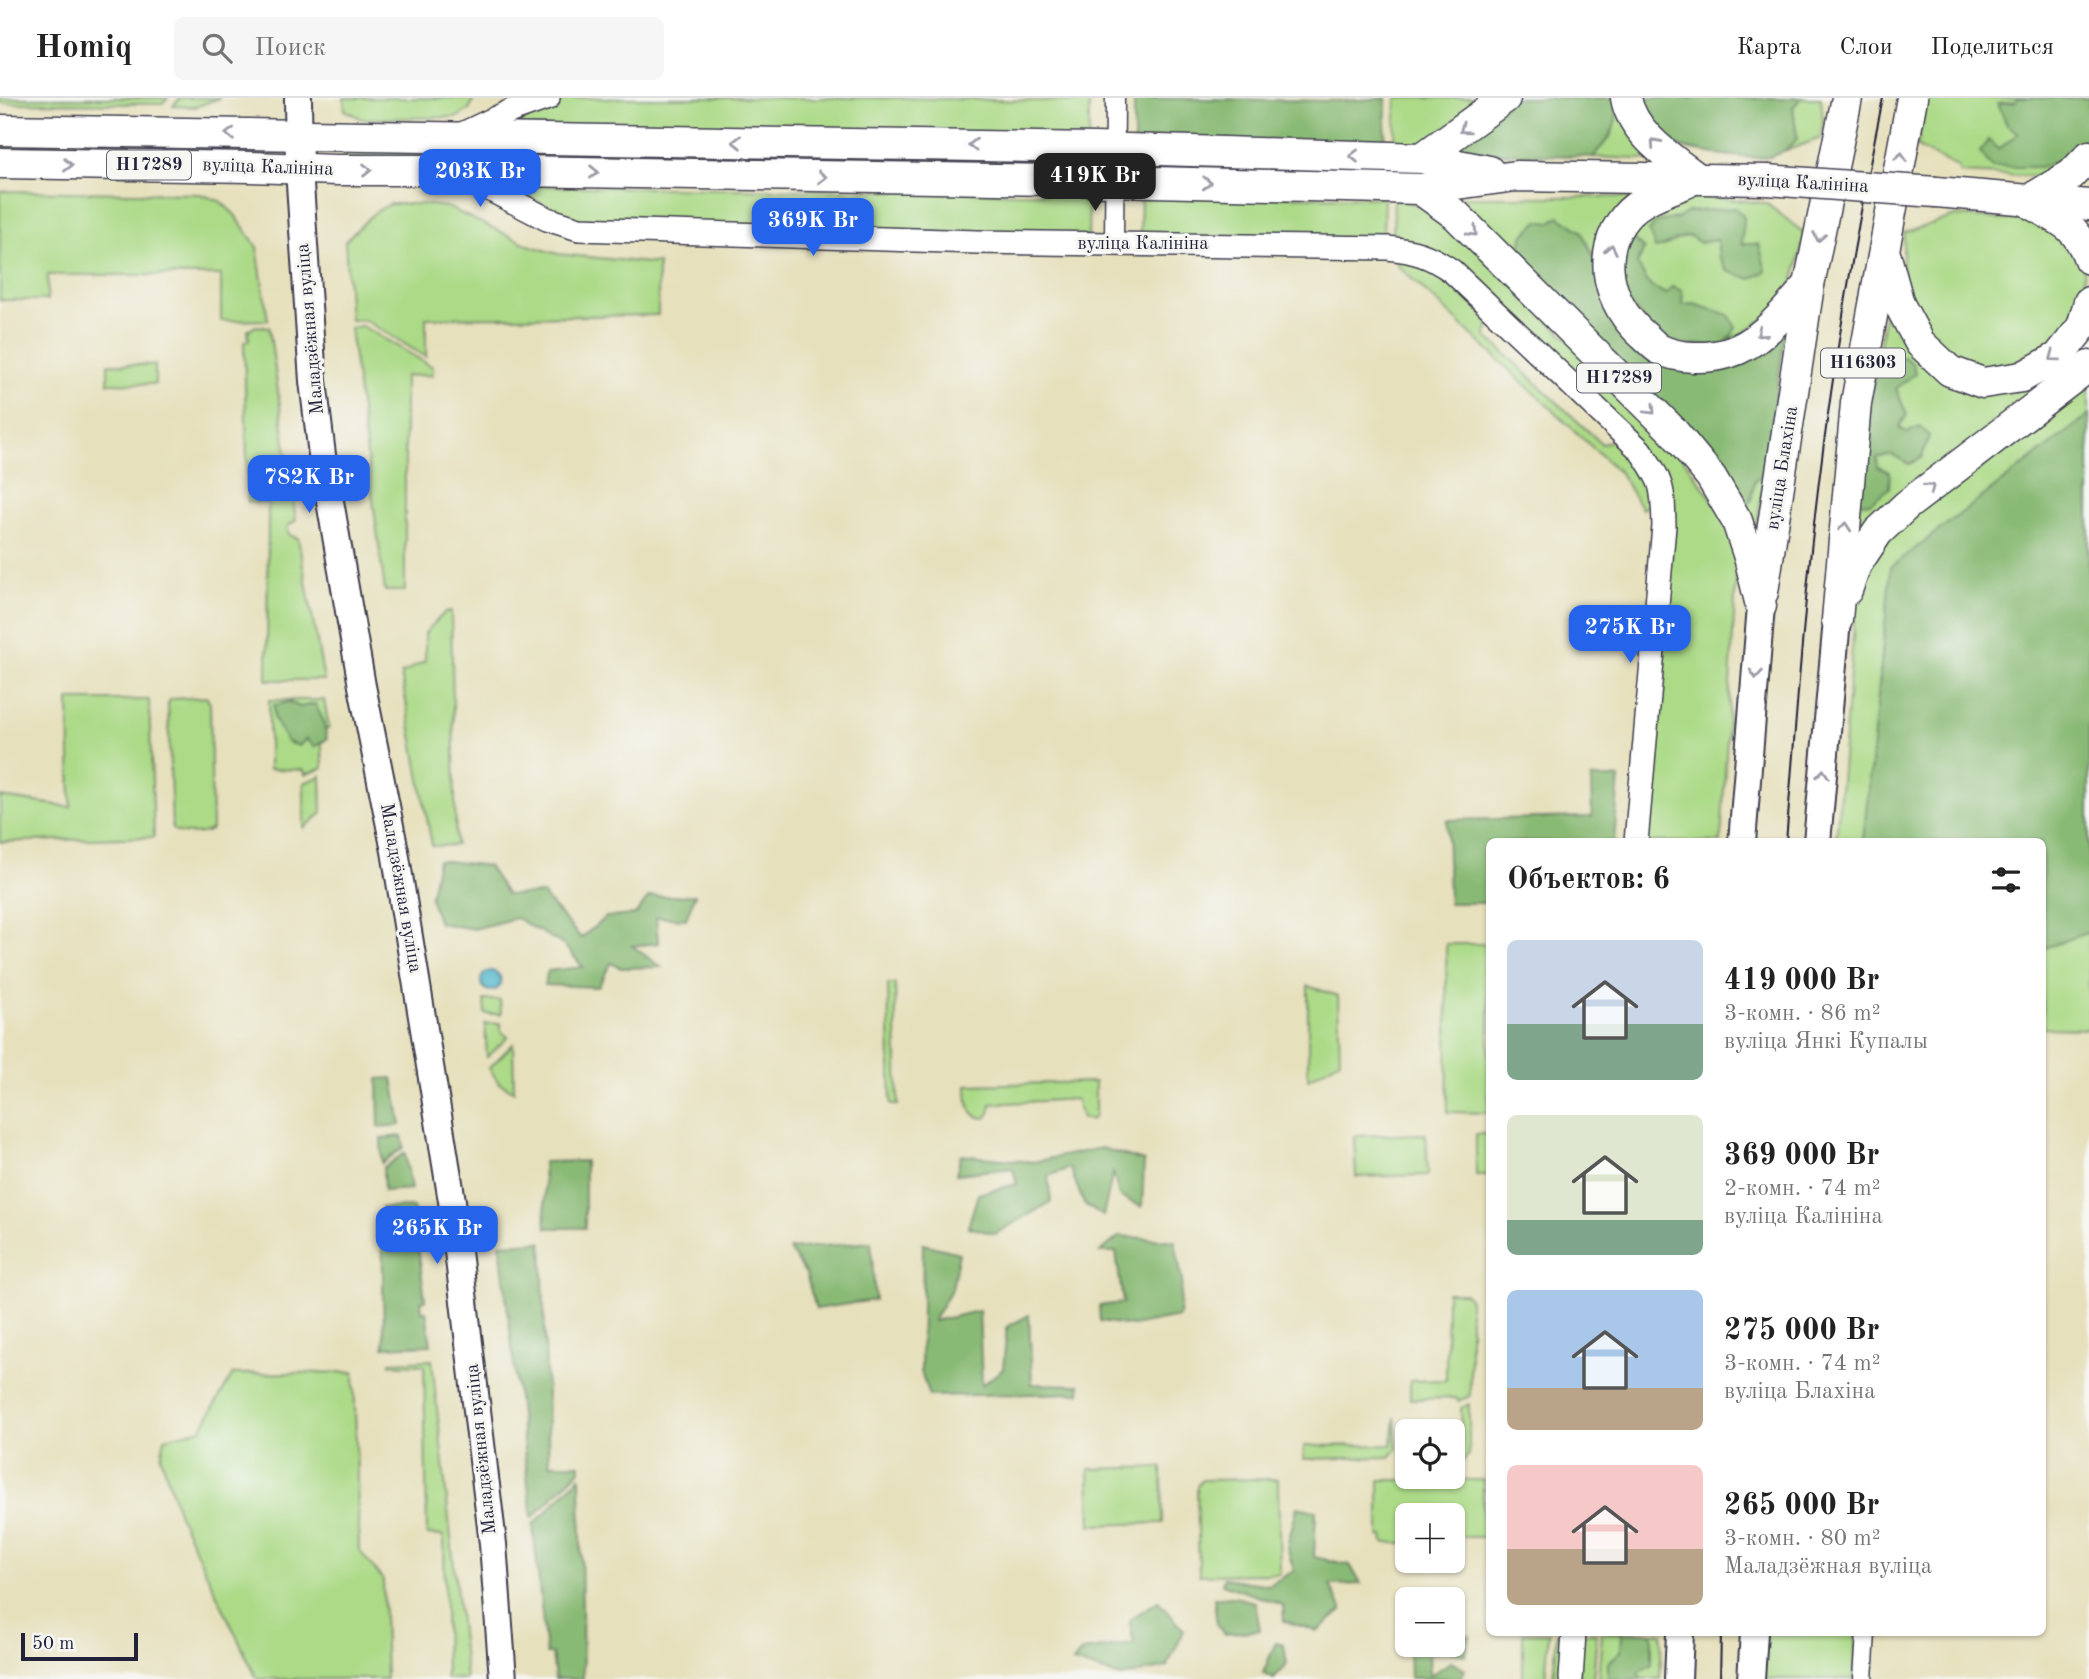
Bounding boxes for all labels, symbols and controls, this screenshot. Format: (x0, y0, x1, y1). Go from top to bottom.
search box (174, 17, 664, 80)
icon: search (198, 29, 236, 67)
text: Homiq (35, 32, 132, 65)
text: Поиск (254, 35, 326, 61)
text: Карта (1737, 36, 1802, 60)
text: Слои (1840, 36, 1893, 60)
text: Поделиться (1931, 36, 2054, 60)
one-way arrow (1459, 121, 1472, 133)
one-way arrow (224, 126, 235, 142)
one-way arrow (731, 134, 742, 150)
one-way arrow (967, 138, 978, 153)
one-way arrow (1651, 138, 1663, 151)
one-way arrow (1348, 149, 1359, 164)
road number: Н17289 (107, 150, 191, 180)
pin: 203K Br (415, 150, 545, 209)
one-way arrow (1893, 151, 1908, 163)
pin: 419K Br (1030, 153, 1160, 213)
street label: вуліца Калініна (202, 156, 335, 180)
one-way arrow (63, 157, 74, 172)
text: 203K Br (435, 160, 525, 183)
one-way arrow (362, 162, 373, 178)
text: 419K Br (1050, 164, 1140, 187)
one-way arrow (589, 165, 600, 180)
one-way arrow (817, 169, 828, 184)
street label: вуліца Калініна (1737, 171, 1870, 197)
one-way arrow (1202, 176, 1213, 191)
pin: 369K Br (748, 198, 878, 258)
text: 369K Br (768, 209, 858, 232)
one-way arrow (1464, 224, 1477, 237)
one-way arrow (1812, 231, 1827, 243)
street label: вуліца Калініна (1077, 235, 1209, 254)
street label: Маладзёжная вуліца (294, 242, 328, 415)
one-way arrow (1603, 243, 1618, 255)
one-way arrow (1756, 325, 1769, 338)
road number: Н16303 (1821, 348, 1905, 377)
one-way arrow (2049, 349, 2062, 362)
road number: Н17289 (1577, 364, 1661, 392)
one-way arrow (1643, 402, 1656, 415)
street label: вуліца Блахіна (1764, 404, 1802, 531)
pin: 782K Br (244, 456, 374, 515)
text: 782K Br (264, 466, 354, 489)
one-way arrow (1922, 483, 1935, 496)
one-way arrow (1837, 521, 1852, 532)
pin: 275K Br (1565, 606, 1695, 665)
text: 275K Br (1585, 616, 1675, 639)
one-way arrow (1749, 669, 1764, 680)
one-way arrow (1815, 768, 1830, 779)
street label: Маладзёжная вуліца (376, 802, 424, 975)
icon: filters (1987, 861, 2025, 899)
text: Объектов: 6 (1507, 865, 1670, 895)
text: 419 000 Br (1724, 966, 1880, 996)
icon: home (1563, 968, 1647, 1052)
text: 3-комн. · 86 m² (1724, 1002, 1881, 1025)
text: вуліца Янкі Купалы (1724, 1030, 1928, 1053)
text: 369 000 Br (1724, 1141, 1880, 1171)
icon: home (1563, 1143, 1647, 1227)
text: 2-комн. · 74 m² (1724, 1177, 1881, 1200)
text: вуліца Калініна (1724, 1205, 1883, 1228)
pin: 265K Br (372, 1206, 502, 1266)
text: 265K Br (392, 1217, 482, 1240)
text: 275 000 Br (1724, 1316, 1880, 1346)
icon: home (1563, 1318, 1647, 1402)
text: 3-комн. · 74 m² (1724, 1352, 1881, 1375)
street label: Маладзёжная вуліца (464, 1362, 500, 1535)
text: вуліца Блахіна (1724, 1380, 1876, 1403)
map controls (1395, 1419, 1465, 1657)
button: locate (1395, 1419, 1465, 1489)
text: 265 000 Br (1724, 1491, 1880, 1521)
icon: home (1563, 1493, 1647, 1577)
button: + (1395, 1503, 1465, 1573)
text: 3-комн. · 80 m² (1724, 1527, 1881, 1550)
text: Маладзёжная вуліца (1724, 1555, 1932, 1578)
button: − (1395, 1587, 1465, 1657)
scale bar (21, 1630, 138, 1662)
text: 50 m (32, 1635, 74, 1654)

